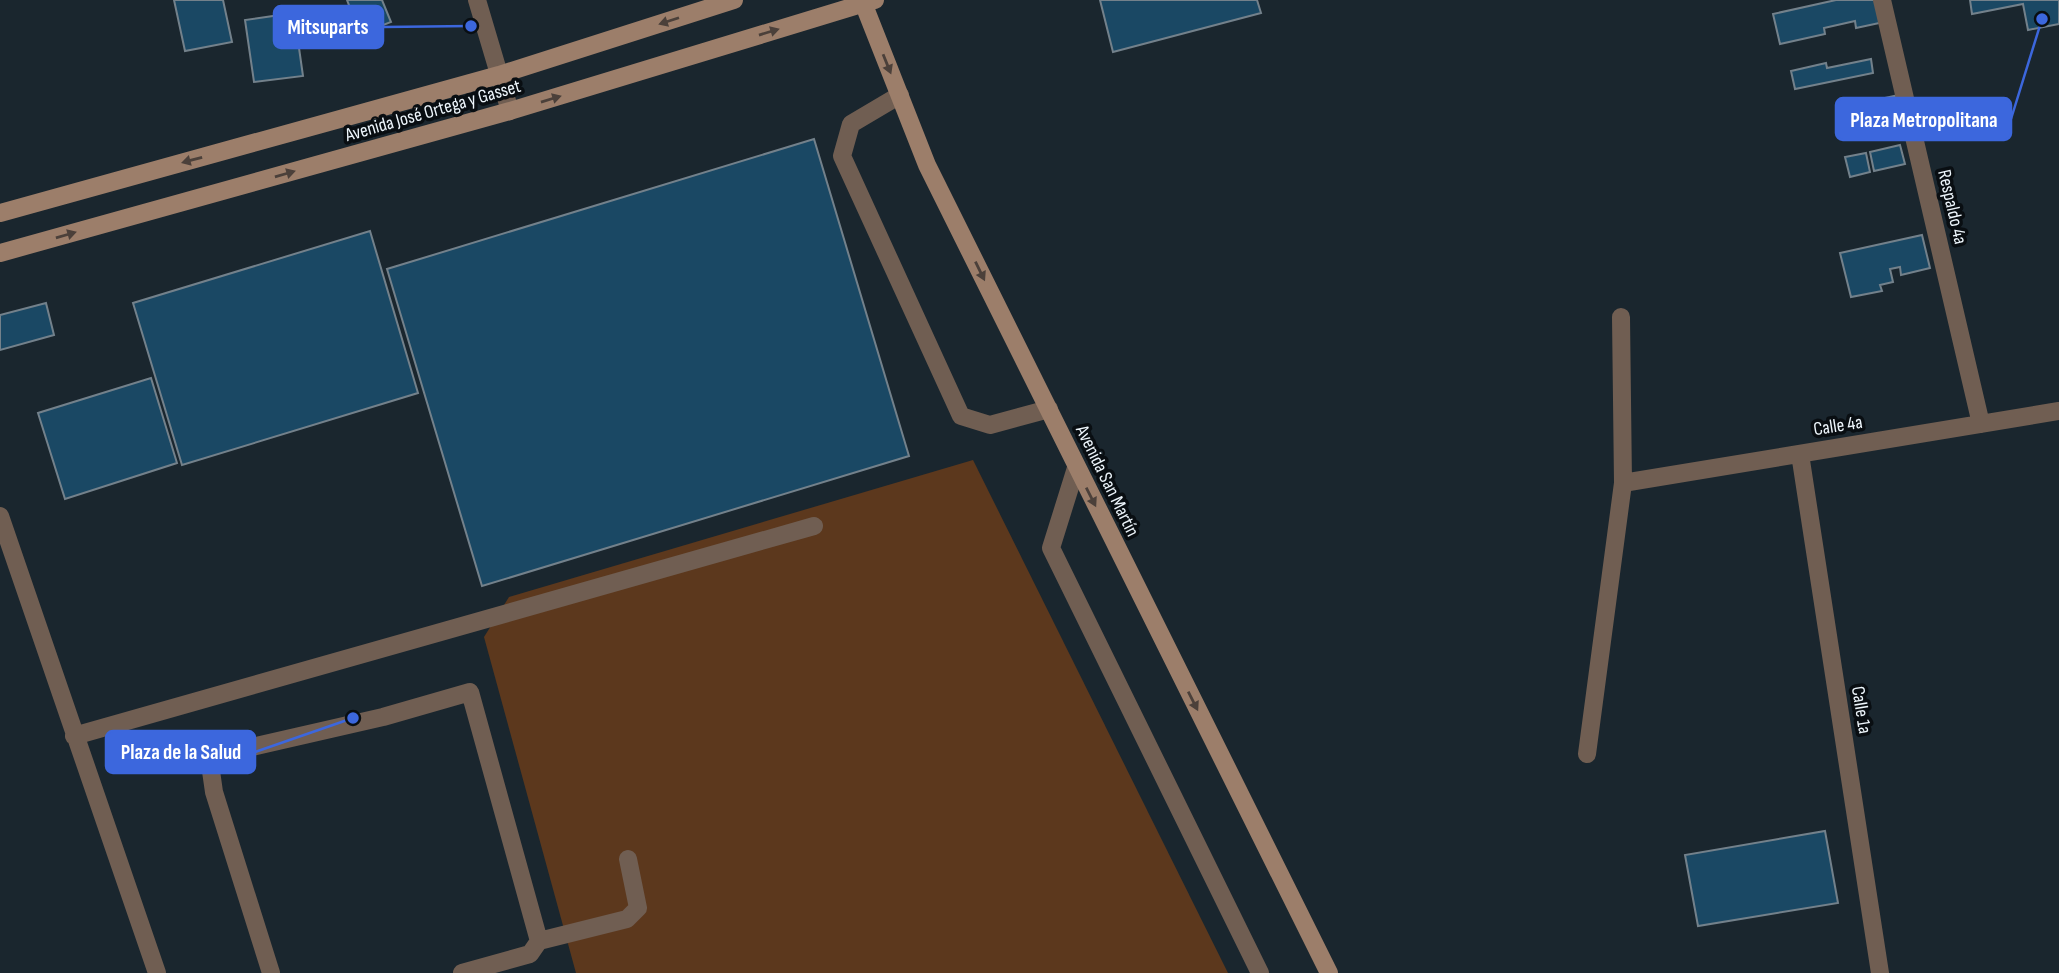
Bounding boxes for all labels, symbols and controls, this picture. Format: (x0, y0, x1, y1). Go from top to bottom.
callout: Mitsuparts (274, 6, 383, 48)
text: Mitsuparts (287, 15, 369, 40)
one-way arrow (658, 16, 679, 27)
one-way arrow (758, 27, 779, 37)
one-way arrow (882, 53, 893, 74)
street label: Avenida José Ortega y Gasset (341, 75, 524, 147)
one-way arrow (541, 93, 562, 104)
callout: Plaza Metropolitana (1836, 98, 2011, 140)
text: Plaza Metropolitana (1850, 108, 1998, 133)
one-way arrow (181, 155, 202, 165)
street label: Respaldo 4a (1932, 167, 1972, 247)
one-way arrow (274, 168, 296, 179)
one-way arrow (55, 229, 77, 240)
one-way arrow (974, 261, 985, 281)
street label: Calle 4a (1812, 411, 1864, 441)
street label: Avenida San Martín (1070, 421, 1144, 540)
one-way arrow (1085, 487, 1096, 507)
street label: Calle 1a (1846, 684, 1876, 736)
one-way arrow (1187, 691, 1198, 711)
callout: Plaza de la Salud (106, 731, 255, 773)
text: Plaza de la Salud (121, 740, 241, 765)

